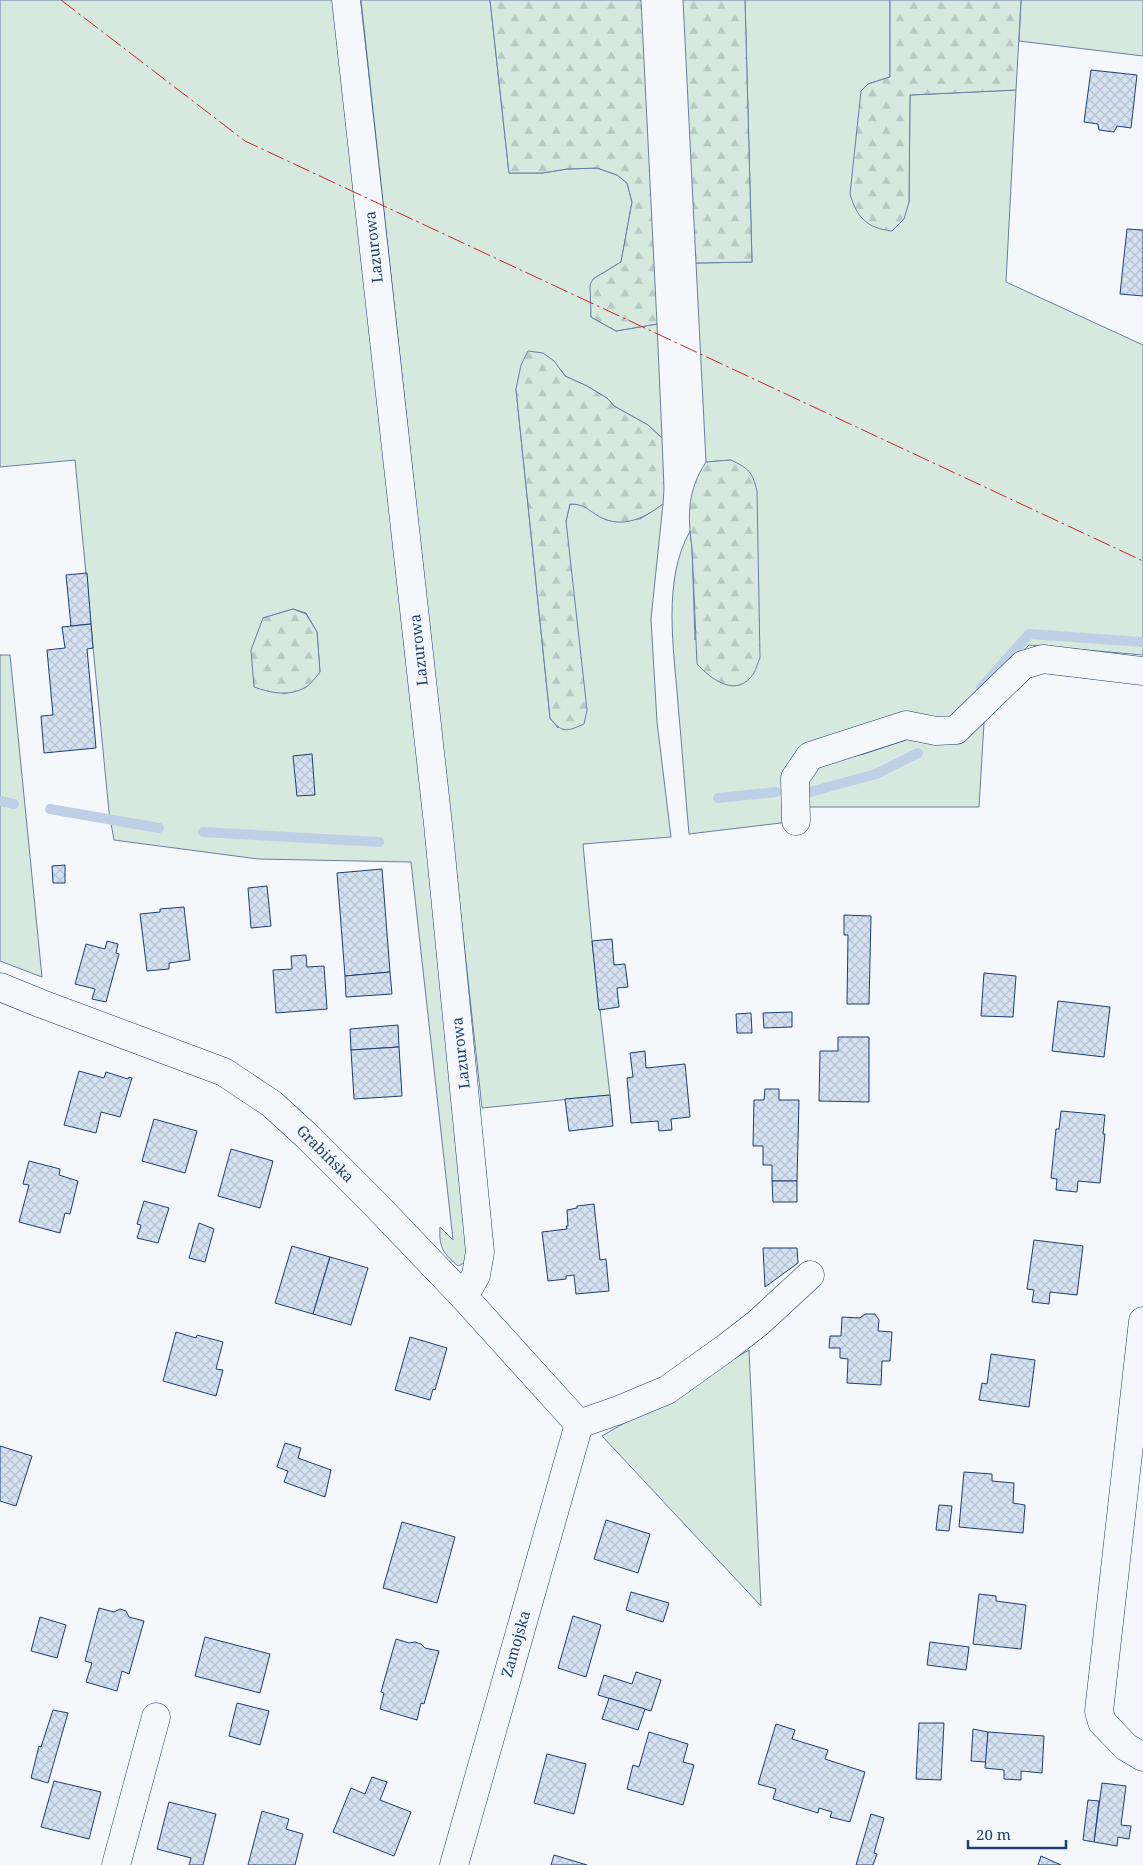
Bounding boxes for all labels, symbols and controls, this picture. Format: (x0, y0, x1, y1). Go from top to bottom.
street label: Lazurowa (359, 210, 387, 284)
street label: Lazurowa (404, 613, 432, 687)
street label: Lazurowa (446, 1016, 474, 1090)
street label: Grabińska (293, 1120, 359, 1186)
street label: Zamojska (496, 1608, 534, 1679)
scale bar (968, 1818, 1066, 1850)
text: 20 m (976, 1824, 1011, 1844)

